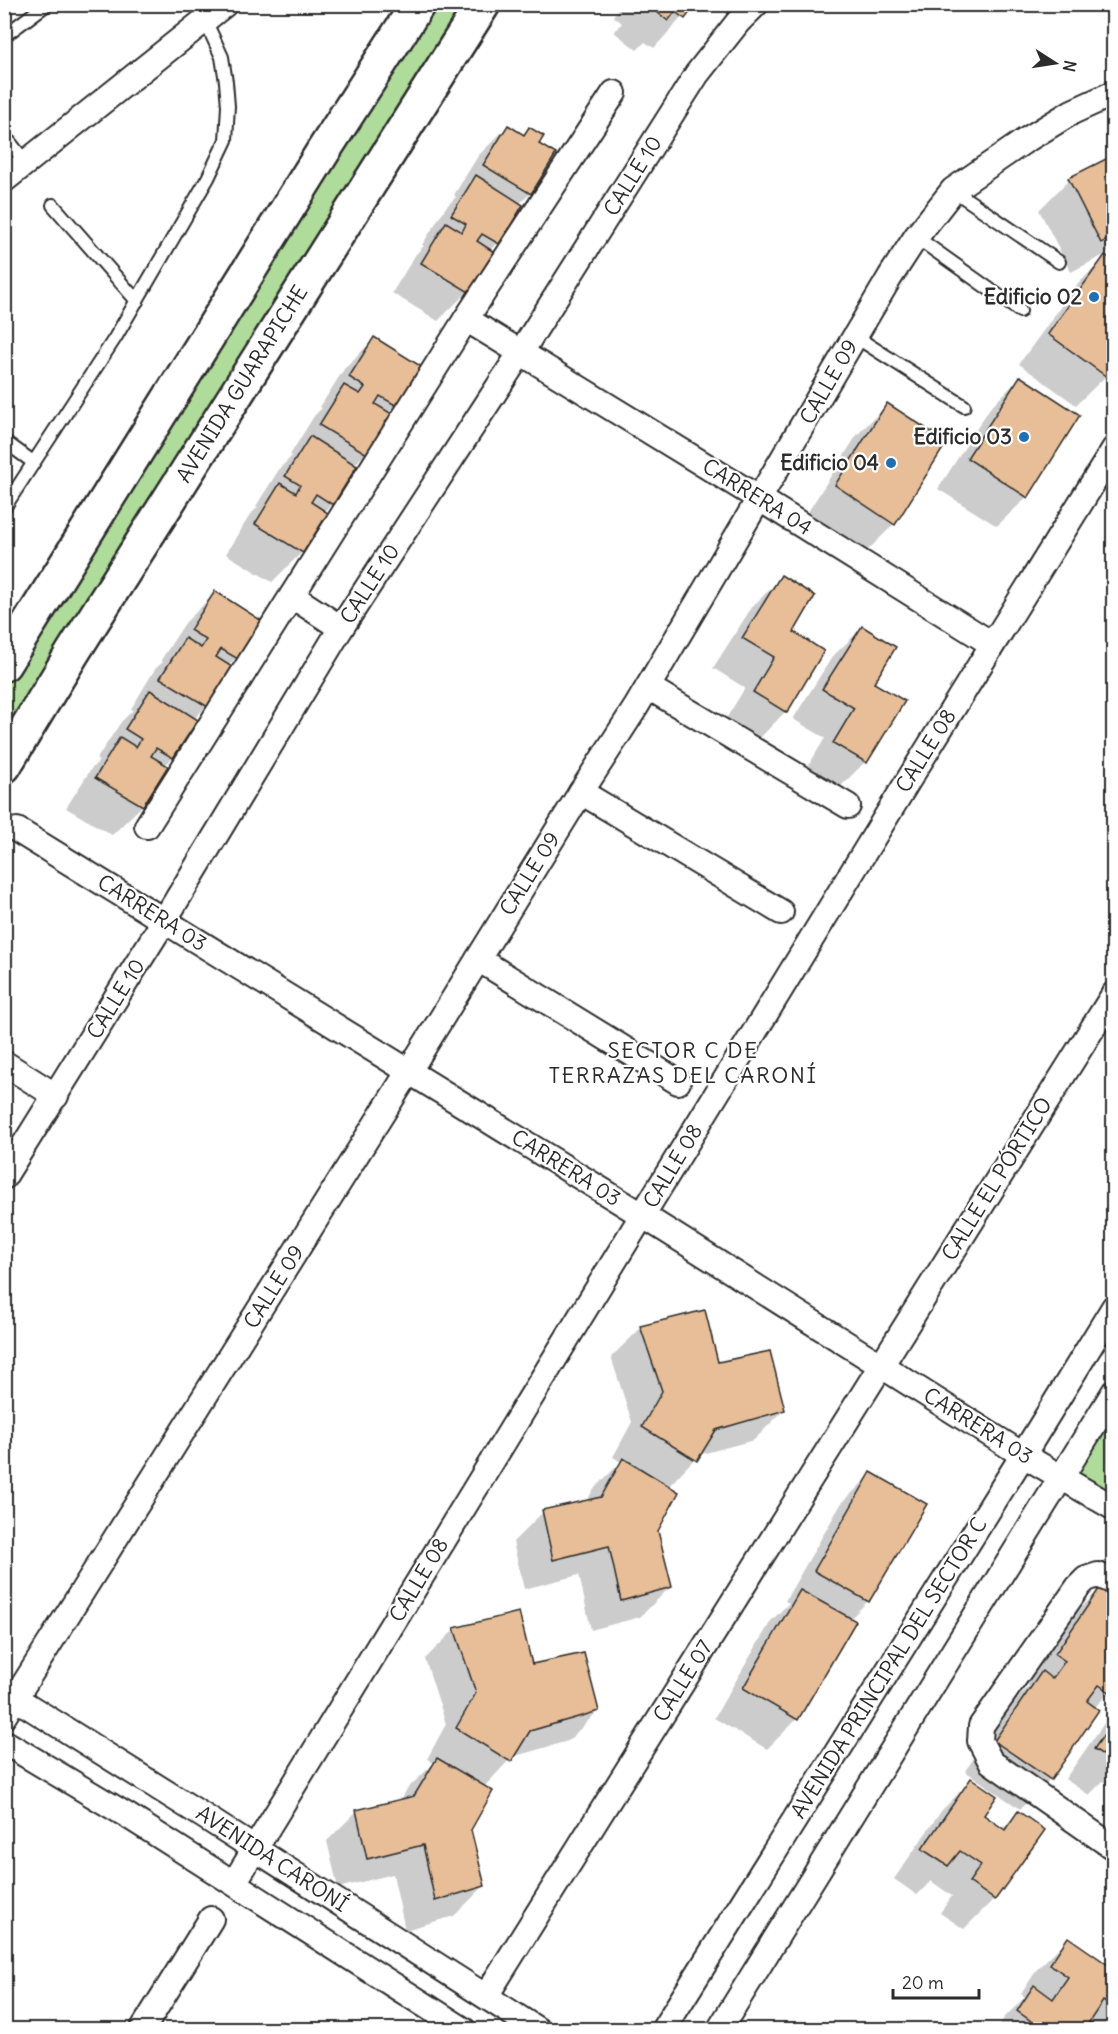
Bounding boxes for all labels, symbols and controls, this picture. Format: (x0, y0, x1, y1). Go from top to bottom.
north arrow (1025, 33, 1085, 93)
text: N (1059, 59, 1081, 74)
street label: CALLE 10 (597, 131, 668, 221)
street label: AVENIDA GUARAPICHE (170, 280, 313, 487)
place label: Edificio 02 (984, 283, 1082, 310)
marker: Edificio 02 (1087, 290, 1101, 304)
street label: CALLE 09 (794, 335, 864, 429)
place label: Edificio 03 (913, 423, 1012, 450)
marker: Edificio 03 (1017, 430, 1031, 444)
place label: Edificio 04 (780, 449, 879, 476)
street label: CARRERA 04 (697, 452, 817, 541)
marker: Edificio 04 (884, 456, 898, 470)
street label: CALLE 10 (334, 539, 405, 629)
street label: CALLE 08 (889, 704, 962, 798)
street label: CALLE 09 (493, 827, 566, 920)
street label: CARRERA 03 (93, 868, 212, 957)
street label: CALLE 10 (80, 954, 151, 1044)
district label: SECTOR C DE TERRAZAS DEL CARONÍ (548, 1036, 818, 1089)
street label: CALLE EL PÓRTICO (935, 1092, 1058, 1265)
street label: CALLE 08 (637, 1119, 708, 1213)
street label: CARRERA 03 (507, 1123, 626, 1212)
street label: CALLE 09 (237, 1240, 310, 1333)
street label: CARRERA 03 (919, 1381, 1038, 1470)
street label: AVENIDA PRINCIPAL DEL SECTOR C (784, 1512, 993, 1823)
street label: CALLE 08 (383, 1533, 454, 1627)
street label: CALLE 07 (647, 1635, 718, 1727)
street label: AVENIDA CARONÍ (191, 1799, 353, 1918)
scale bar (893, 1962, 978, 2000)
text: 20 m (902, 1971, 944, 1994)

